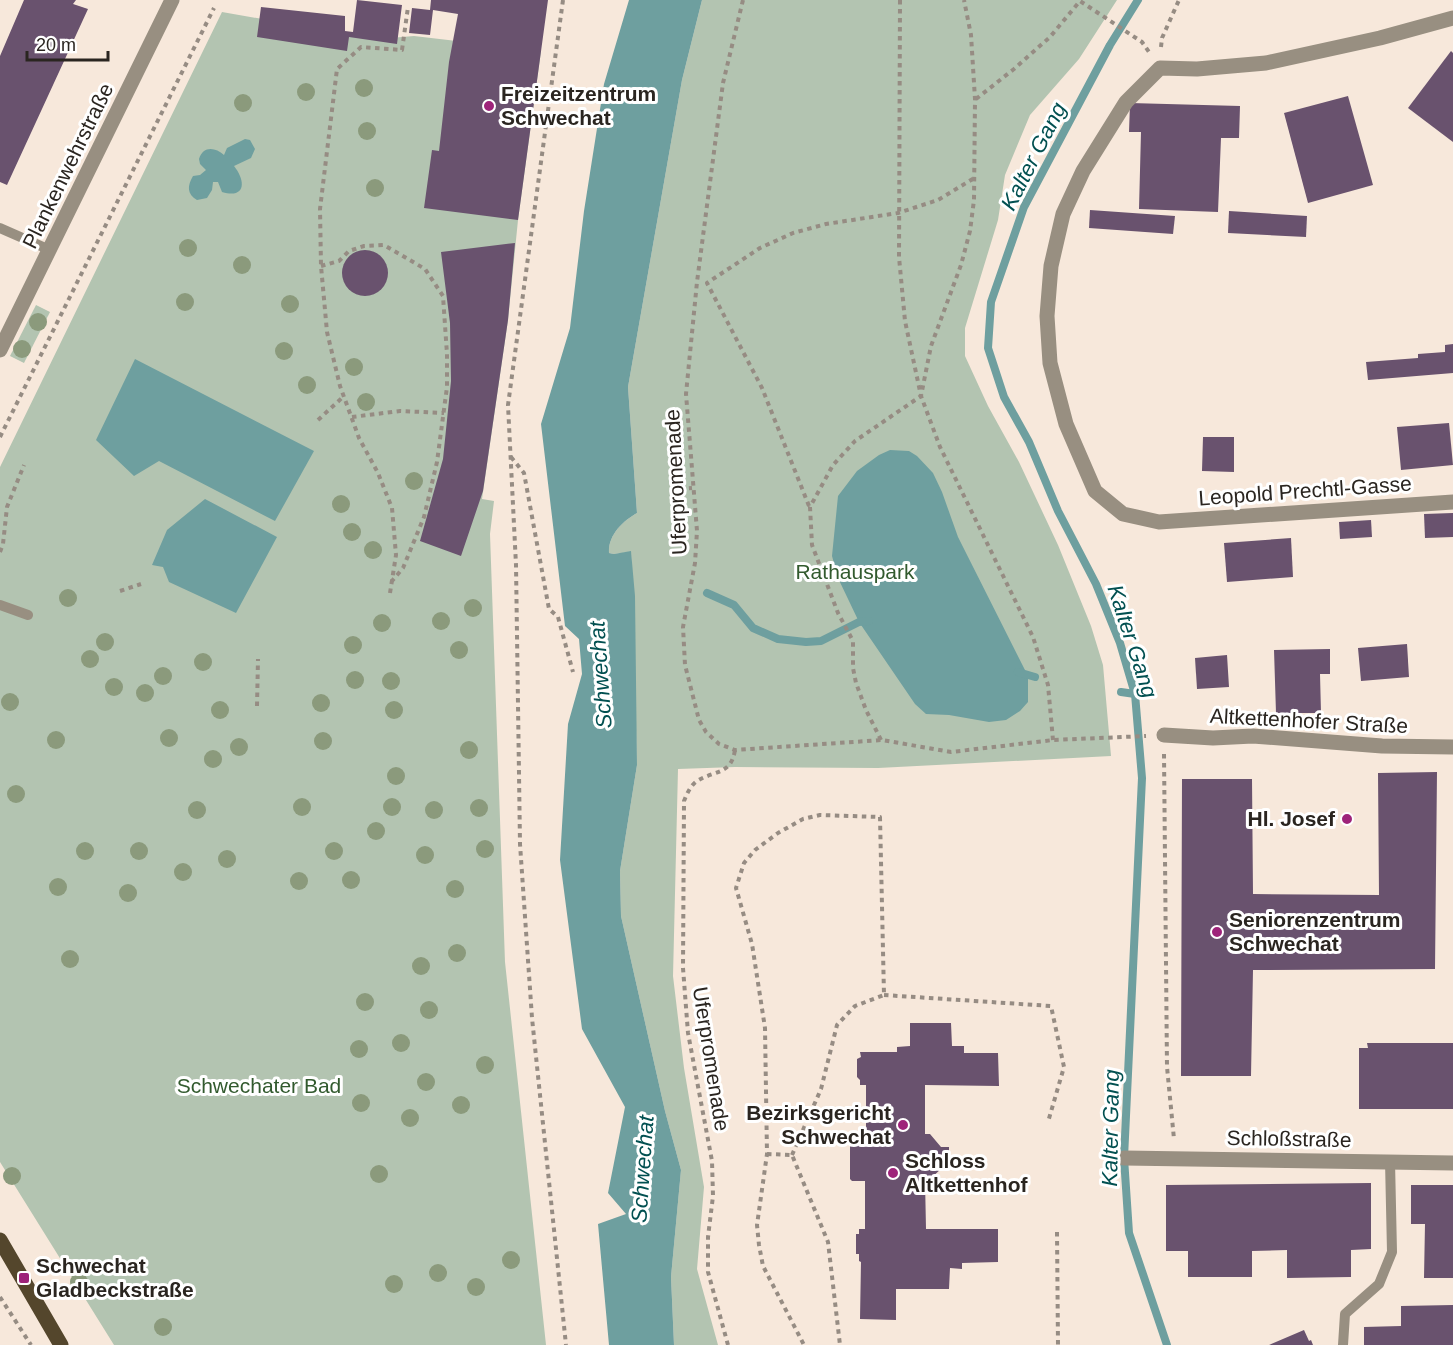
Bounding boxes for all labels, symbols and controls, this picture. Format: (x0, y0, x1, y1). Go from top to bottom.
scale bar (27, 24, 108, 62)
text: 20 m (36, 35, 76, 55)
street label: Plankenwehrstraße (18, 79, 118, 252)
place label: Freizeitzentrum Schwechat (501, 82, 656, 129)
water label: Kalter Gang (996, 98, 1072, 214)
marker: Freizeitzentrum Schwechat (482, 99, 496, 113)
street label: Uferpromenade (660, 409, 691, 555)
street label: Leopold Prechtl-Gasse (1198, 472, 1412, 509)
park label: Rathauspark (795, 560, 915, 583)
water label: Kalter Gang (1102, 581, 1163, 702)
water label: Schwechat (584, 620, 617, 730)
street label: Altkettenhofer Straße (1209, 704, 1409, 737)
place label: Hl. Josef (1247, 807, 1336, 830)
marker: Hl. Josef (1340, 812, 1354, 826)
place label: Seniorenzentrum Schwechat (1229, 908, 1401, 955)
marker: Seniorenzentrum Schwechat (1210, 925, 1224, 939)
street label: Uferpromenade (689, 985, 734, 1133)
water label: Kalter Gang (1097, 1068, 1124, 1187)
park label: Schwechater Bad (177, 1074, 341, 1097)
place label: Bezirksgericht Schwechat (746, 1101, 891, 1148)
water label: Schwechat (626, 1114, 659, 1224)
marker: Bezirksgericht Schwechat (896, 1118, 910, 1132)
street label: Schloßstraße (1226, 1126, 1352, 1151)
place label: Schloss Altkettenhof (905, 1149, 1029, 1196)
marker: Schloss Altkettenhof (886, 1166, 900, 1180)
place label: Schwechat Gladbeckstraße (36, 1254, 194, 1301)
marker: Schwechat Gladbeckstraße (17, 1271, 31, 1285)

